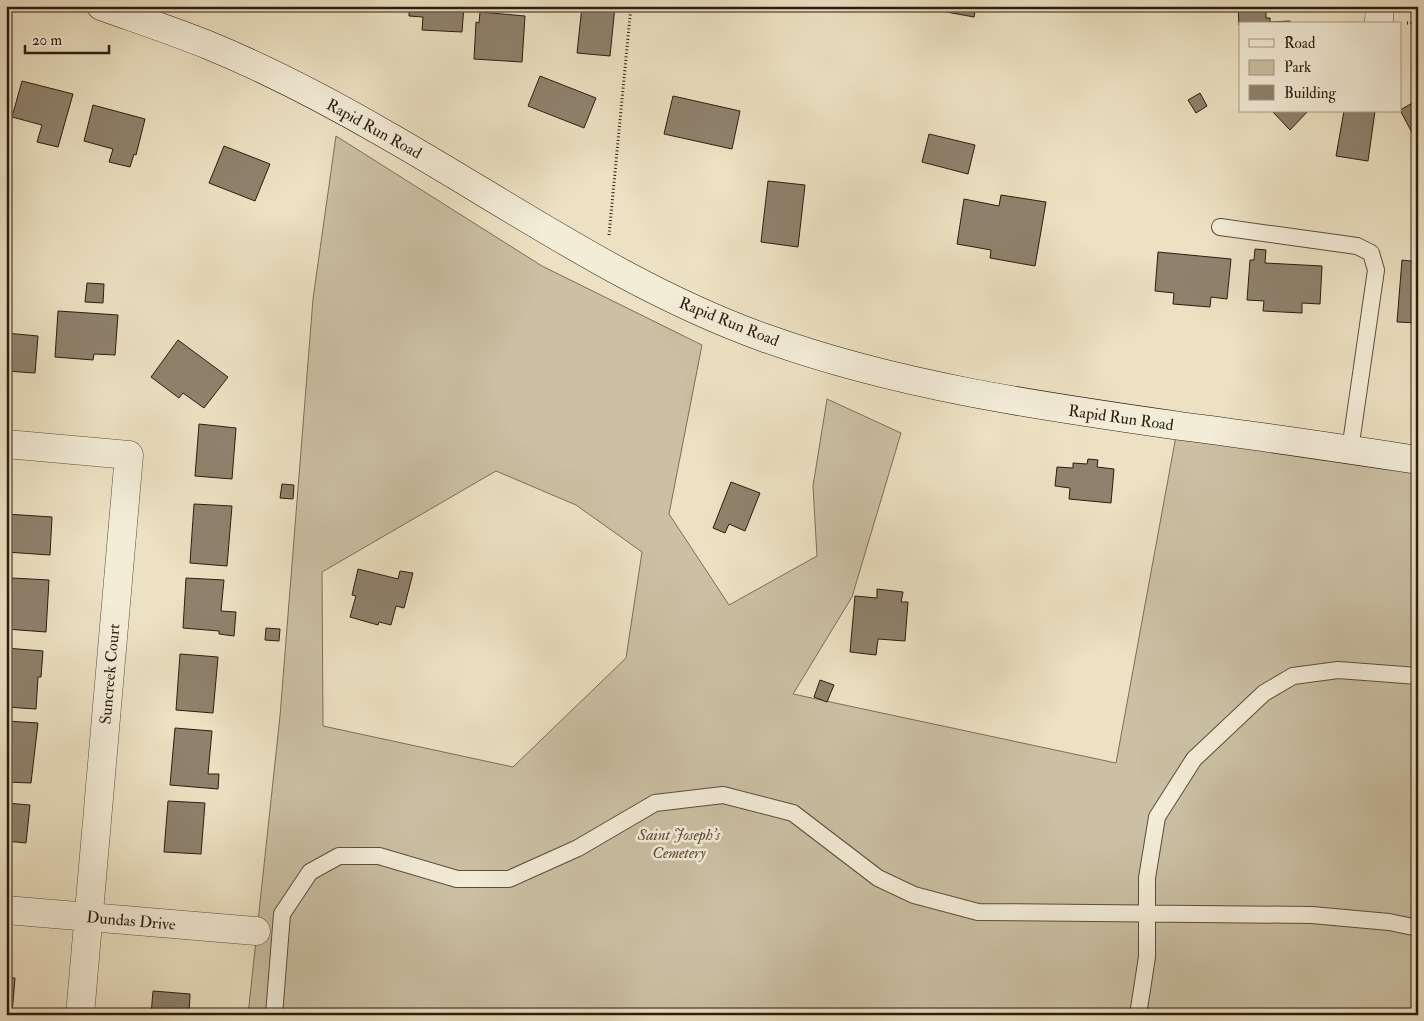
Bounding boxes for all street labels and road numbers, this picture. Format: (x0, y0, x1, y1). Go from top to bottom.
street label: Rapid Run Road (322, 95, 425, 164)
street label: Rapid Run Road (676, 293, 782, 352)
street label: Rapid Run Road (1067, 401, 1175, 436)
street label: Suncreek Court (96, 623, 124, 725)
street label: Dundas Drive (86, 907, 177, 935)

